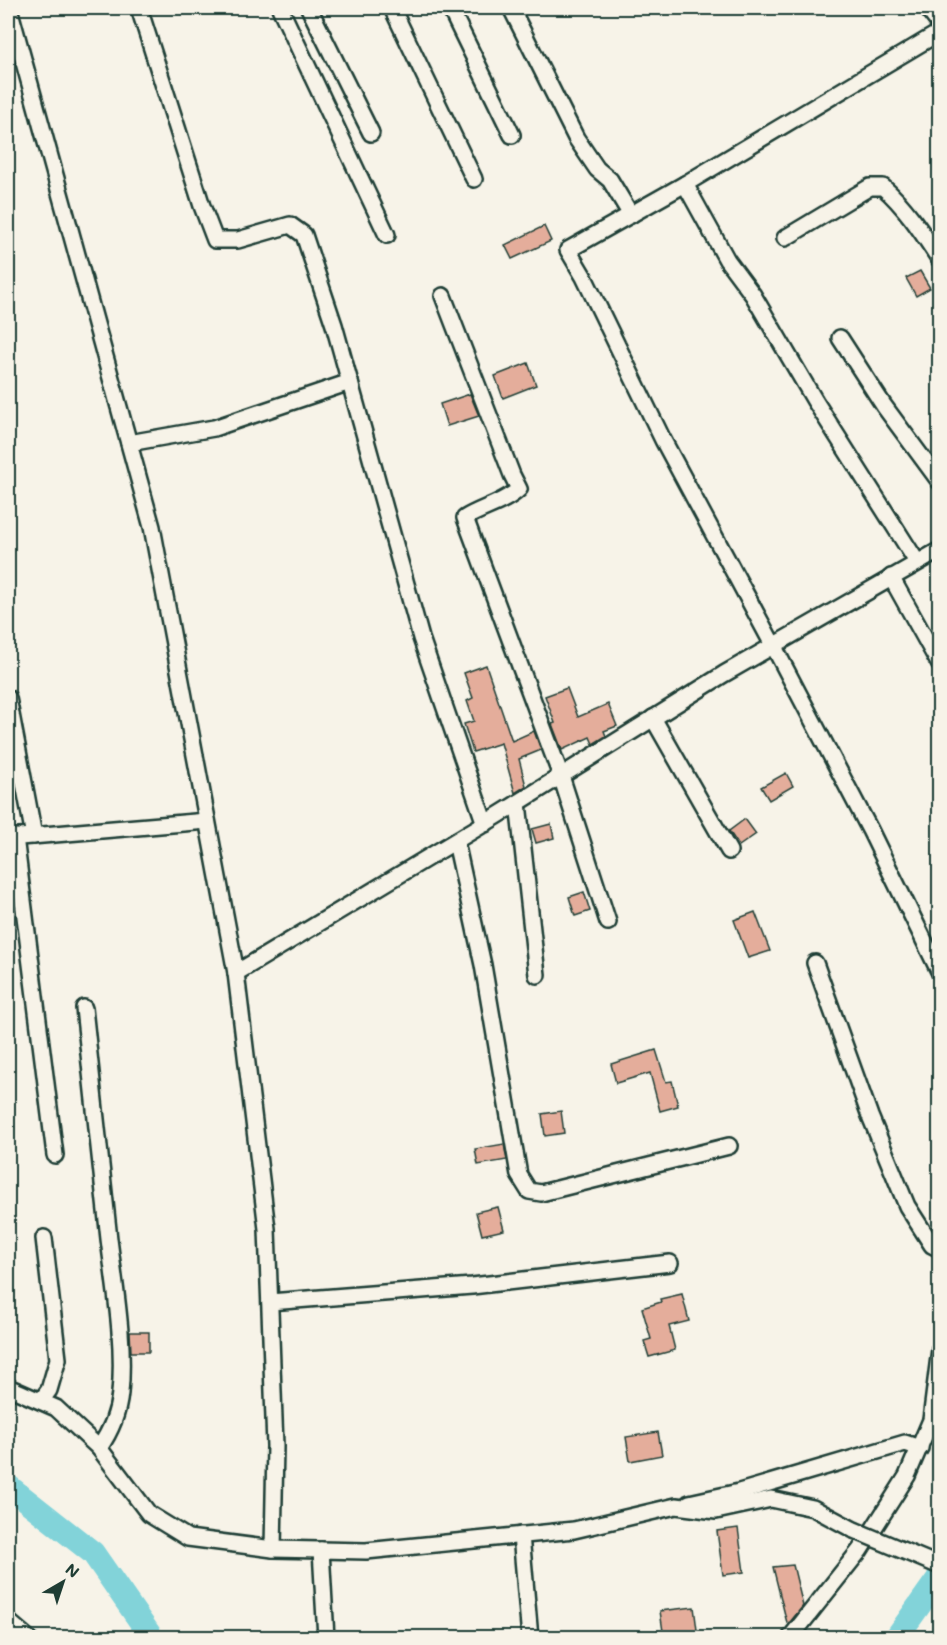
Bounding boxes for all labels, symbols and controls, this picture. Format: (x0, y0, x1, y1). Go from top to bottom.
north arrow (33, 1552, 93, 1612)
text: N (61, 1558, 84, 1582)

